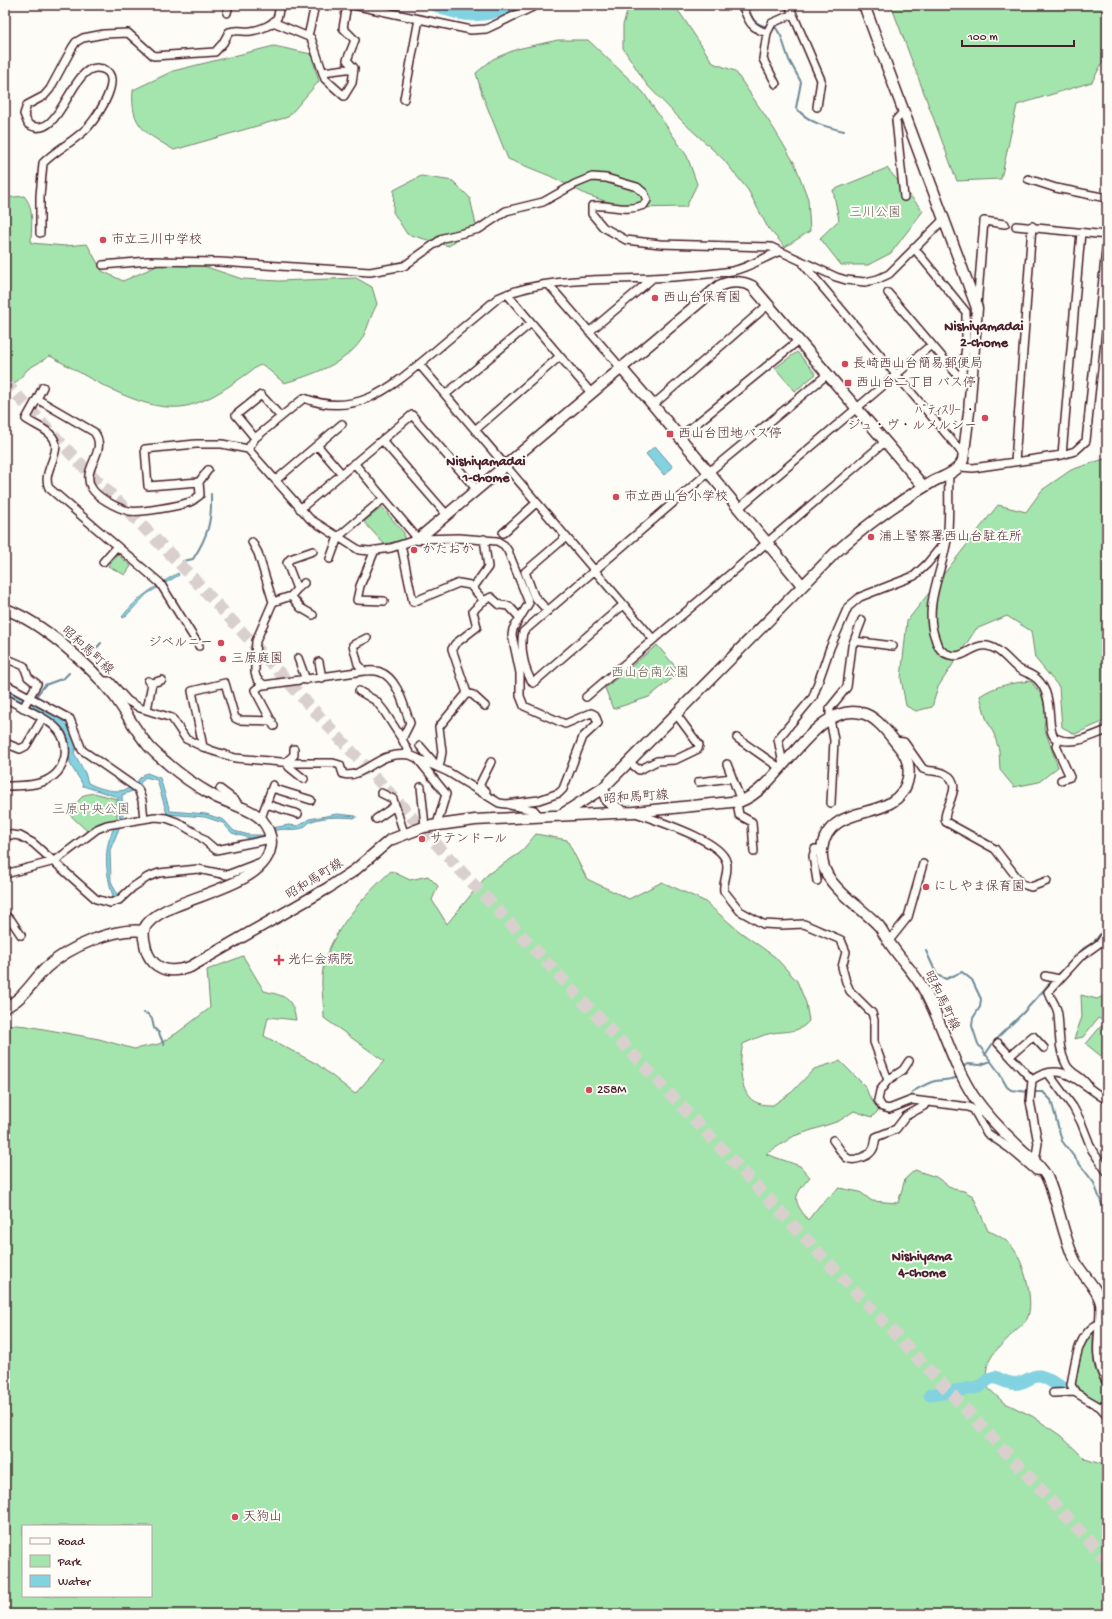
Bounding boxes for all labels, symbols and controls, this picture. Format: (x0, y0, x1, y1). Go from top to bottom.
scale bar (962, 22, 1074, 48)
text: 100 m (967, 31, 998, 45)
park label: 三川公園 (849, 205, 901, 221)
place label: 市立三川中学校 (111, 233, 202, 248)
marker: 市立三川中学校 (98, 235, 108, 245)
place label: 西山台保育園 (663, 290, 741, 306)
marker: 西山台保育園 (650, 293, 660, 303)
district label: Nishiyamadai 2-chome (944, 319, 1024, 352)
place label: 長崎西山台簡易郵便局 (853, 356, 983, 372)
marker: 長崎西山台簡易郵便局 (840, 359, 850, 369)
place label: 西山台二丁目 バス停 (856, 376, 976, 391)
marker: 西山台二丁目 バス停 (843, 378, 853, 388)
place label: ﾊﾟﾃｨｽﾘｰ ・ ジュ・ヴ・ルメルシー (847, 404, 977, 434)
marker: ﾊﾟﾃｨｽﾘｰ ・ ジュ・ヴ・ルメルシー (980, 413, 990, 423)
place label: 西山台団地バス停 (678, 426, 782, 442)
marker: 西山台団地バス停 (665, 429, 675, 439)
district label: Nishiyamadai 1-chome (446, 454, 526, 487)
place label: 市立西山台小学校 (624, 490, 728, 505)
marker: 市立西山台小学校 (611, 492, 621, 502)
place label: 浦上警察署西山台駐在所 (879, 529, 1022, 545)
marker: 浦上警察署西山台駐在所 (866, 532, 876, 542)
place label: かたおか (422, 543, 474, 558)
marker: かたおか (409, 545, 419, 555)
street label: 昭和馬町線 (58, 624, 117, 679)
place label: ジベルニー (148, 636, 213, 651)
marker: ジベルニー (216, 638, 226, 648)
place label: 三原庭園 (231, 651, 283, 667)
marker: 三原庭園 (218, 654, 228, 664)
park label: 西山台南公園 (611, 665, 689, 681)
street label: 昭和馬町線 (603, 788, 670, 808)
park label: 三原中央公園 (52, 802, 130, 818)
place label: サテンドール (430, 832, 507, 847)
marker: サテンドール (417, 834, 427, 844)
street label: 昭和馬町線 (283, 856, 347, 904)
place label: にしやま保育園 (934, 879, 1025, 895)
marker: にしやま保育園 (921, 882, 931, 892)
place label: 光仁会病院 (288, 952, 353, 968)
marker: 光仁会病院 (273, 954, 285, 966)
street label: 昭和馬町線 (920, 968, 962, 1034)
place label: 258M (597, 1083, 627, 1098)
marker: 258M (584, 1085, 594, 1095)
district label: Nishiyama 4-chome (892, 1249, 953, 1282)
place label: 天狗山 (243, 1510, 282, 1525)
marker: 天狗山 (230, 1512, 240, 1522)
legend (22, 1525, 152, 1597)
text: Road (58, 1536, 85, 1550)
text: Park (57, 1556, 83, 1570)
text: Water (58, 1576, 92, 1590)

